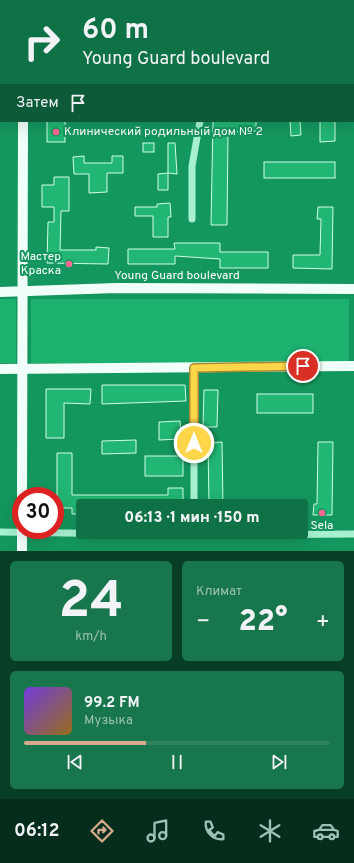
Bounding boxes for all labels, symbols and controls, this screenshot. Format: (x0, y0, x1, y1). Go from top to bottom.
text: 60 m (82, 13, 149, 49)
icon: right (16, 16, 68, 68)
text: Young Guard boulevard (82, 48, 270, 71)
icon: arrive (67, 92, 89, 114)
text: Затем (16, 94, 59, 113)
place label: Клинический родильный дом № 2 (64, 124, 263, 140)
marker: Клинический родильный дом № 2 (51, 127, 61, 137)
place label: Мастер Краска (20, 249, 61, 279)
marker: Мастер Краска (64, 259, 74, 269)
street label: Young Guard boulevard (114, 268, 240, 284)
pin (286, 349, 320, 383)
icon: arrive (292, 355, 314, 377)
position arrow (173, 422, 215, 464)
speed limit sign: 30 (12, 487, 64, 539)
marker: Sela (317, 508, 327, 518)
text: 06:13 · 1 мин · 150 m (124, 509, 260, 528)
place label: Sela (311, 518, 333, 534)
text: 24 (58, 570, 124, 636)
text: Климат (196, 584, 242, 600)
text: 22° (238, 604, 288, 641)
text: − (196, 609, 210, 636)
text: + (316, 609, 330, 636)
text: km/h (75, 629, 107, 645)
text: 99.2 FM (84, 694, 140, 713)
text: Музыка (84, 713, 133, 729)
icon: previous (64, 751, 86, 773)
icon: pause (166, 751, 188, 773)
icon: next (268, 751, 290, 773)
icon: directions (88, 817, 116, 845)
icon: music (144, 817, 172, 845)
icon: phone (200, 817, 228, 845)
icon: climate (256, 817, 284, 845)
icon: car (312, 817, 340, 845)
text: 06:12 (14, 820, 60, 843)

